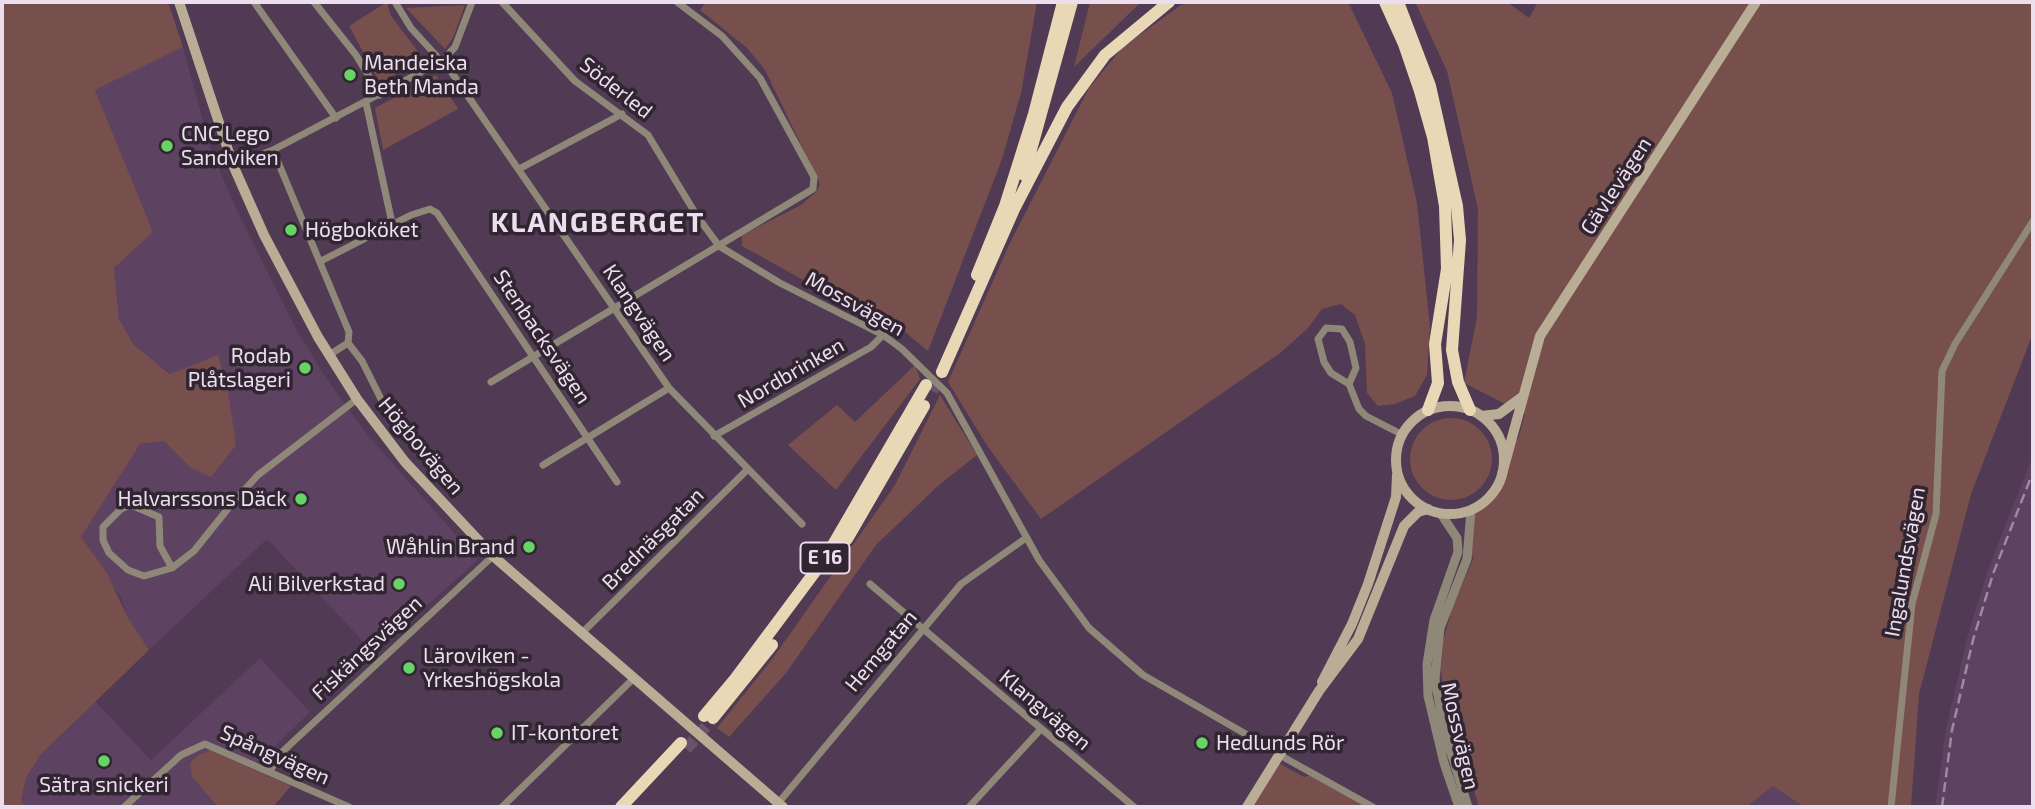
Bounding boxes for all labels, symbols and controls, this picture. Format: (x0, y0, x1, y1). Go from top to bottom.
place label: Mandeiska Beth Manda (364, 50, 479, 100)
street label: Söderled (575, 52, 657, 124)
marker: Mandeiska Beth Manda (342, 67, 358, 83)
place label: CNC Lego Sandviken (181, 121, 279, 171)
street label: Gävlevägen (1575, 133, 1657, 239)
marker: CNC Lego Sandviken (159, 138, 175, 154)
district label: KLANGBERGET (492, 206, 704, 240)
place label: Högboköket (305, 217, 419, 243)
marker: Högboköket (283, 222, 299, 238)
street label: Klangvägen (597, 260, 681, 366)
street label: Stenbacksvägen (488, 265, 596, 409)
street label: Mossvägen (801, 266, 909, 342)
street label: Nordbrinken (733, 332, 849, 414)
place label: Rodab Plåtslageri (188, 343, 291, 393)
marker: Rodab Plåtslageri (297, 360, 313, 376)
street label: Högbovägen (373, 392, 469, 500)
street label: Brednäsgatan (597, 483, 709, 595)
street label: Ingalundsvägen (1879, 485, 1931, 639)
place label: Halvarssons Däck (117, 486, 287, 512)
marker: Halvarssons Däck (293, 491, 309, 507)
place label: Wåhlin Brand (386, 534, 515, 560)
marker: Wåhlin Brand (521, 539, 537, 555)
road number: E 16 (800, 542, 850, 573)
place label: Ali Bilverkstad (248, 571, 385, 597)
marker: Ali Bilverkstad (391, 576, 407, 592)
street label: Fiskängsvägen (307, 590, 427, 706)
street label: Hemgatan (840, 605, 922, 697)
place label: Läroviken - Yrkeshögskola (423, 643, 561, 693)
marker: Läroviken - Yrkeshögskola (401, 660, 417, 676)
street label: Klangvägen (994, 664, 1096, 756)
street label: Mossvägen (1435, 680, 1485, 792)
street label: Spångvägen (216, 720, 334, 790)
place label: IT-kontoret (511, 720, 619, 746)
marker: IT-kontoret (489, 725, 505, 741)
place label: Hedlunds Rör (1216, 730, 1344, 756)
marker: Hedlunds Rör (1194, 735, 1210, 751)
marker: Sätra snickeri (96, 753, 112, 769)
place label: Sätra snickeri (39, 772, 169, 798)

